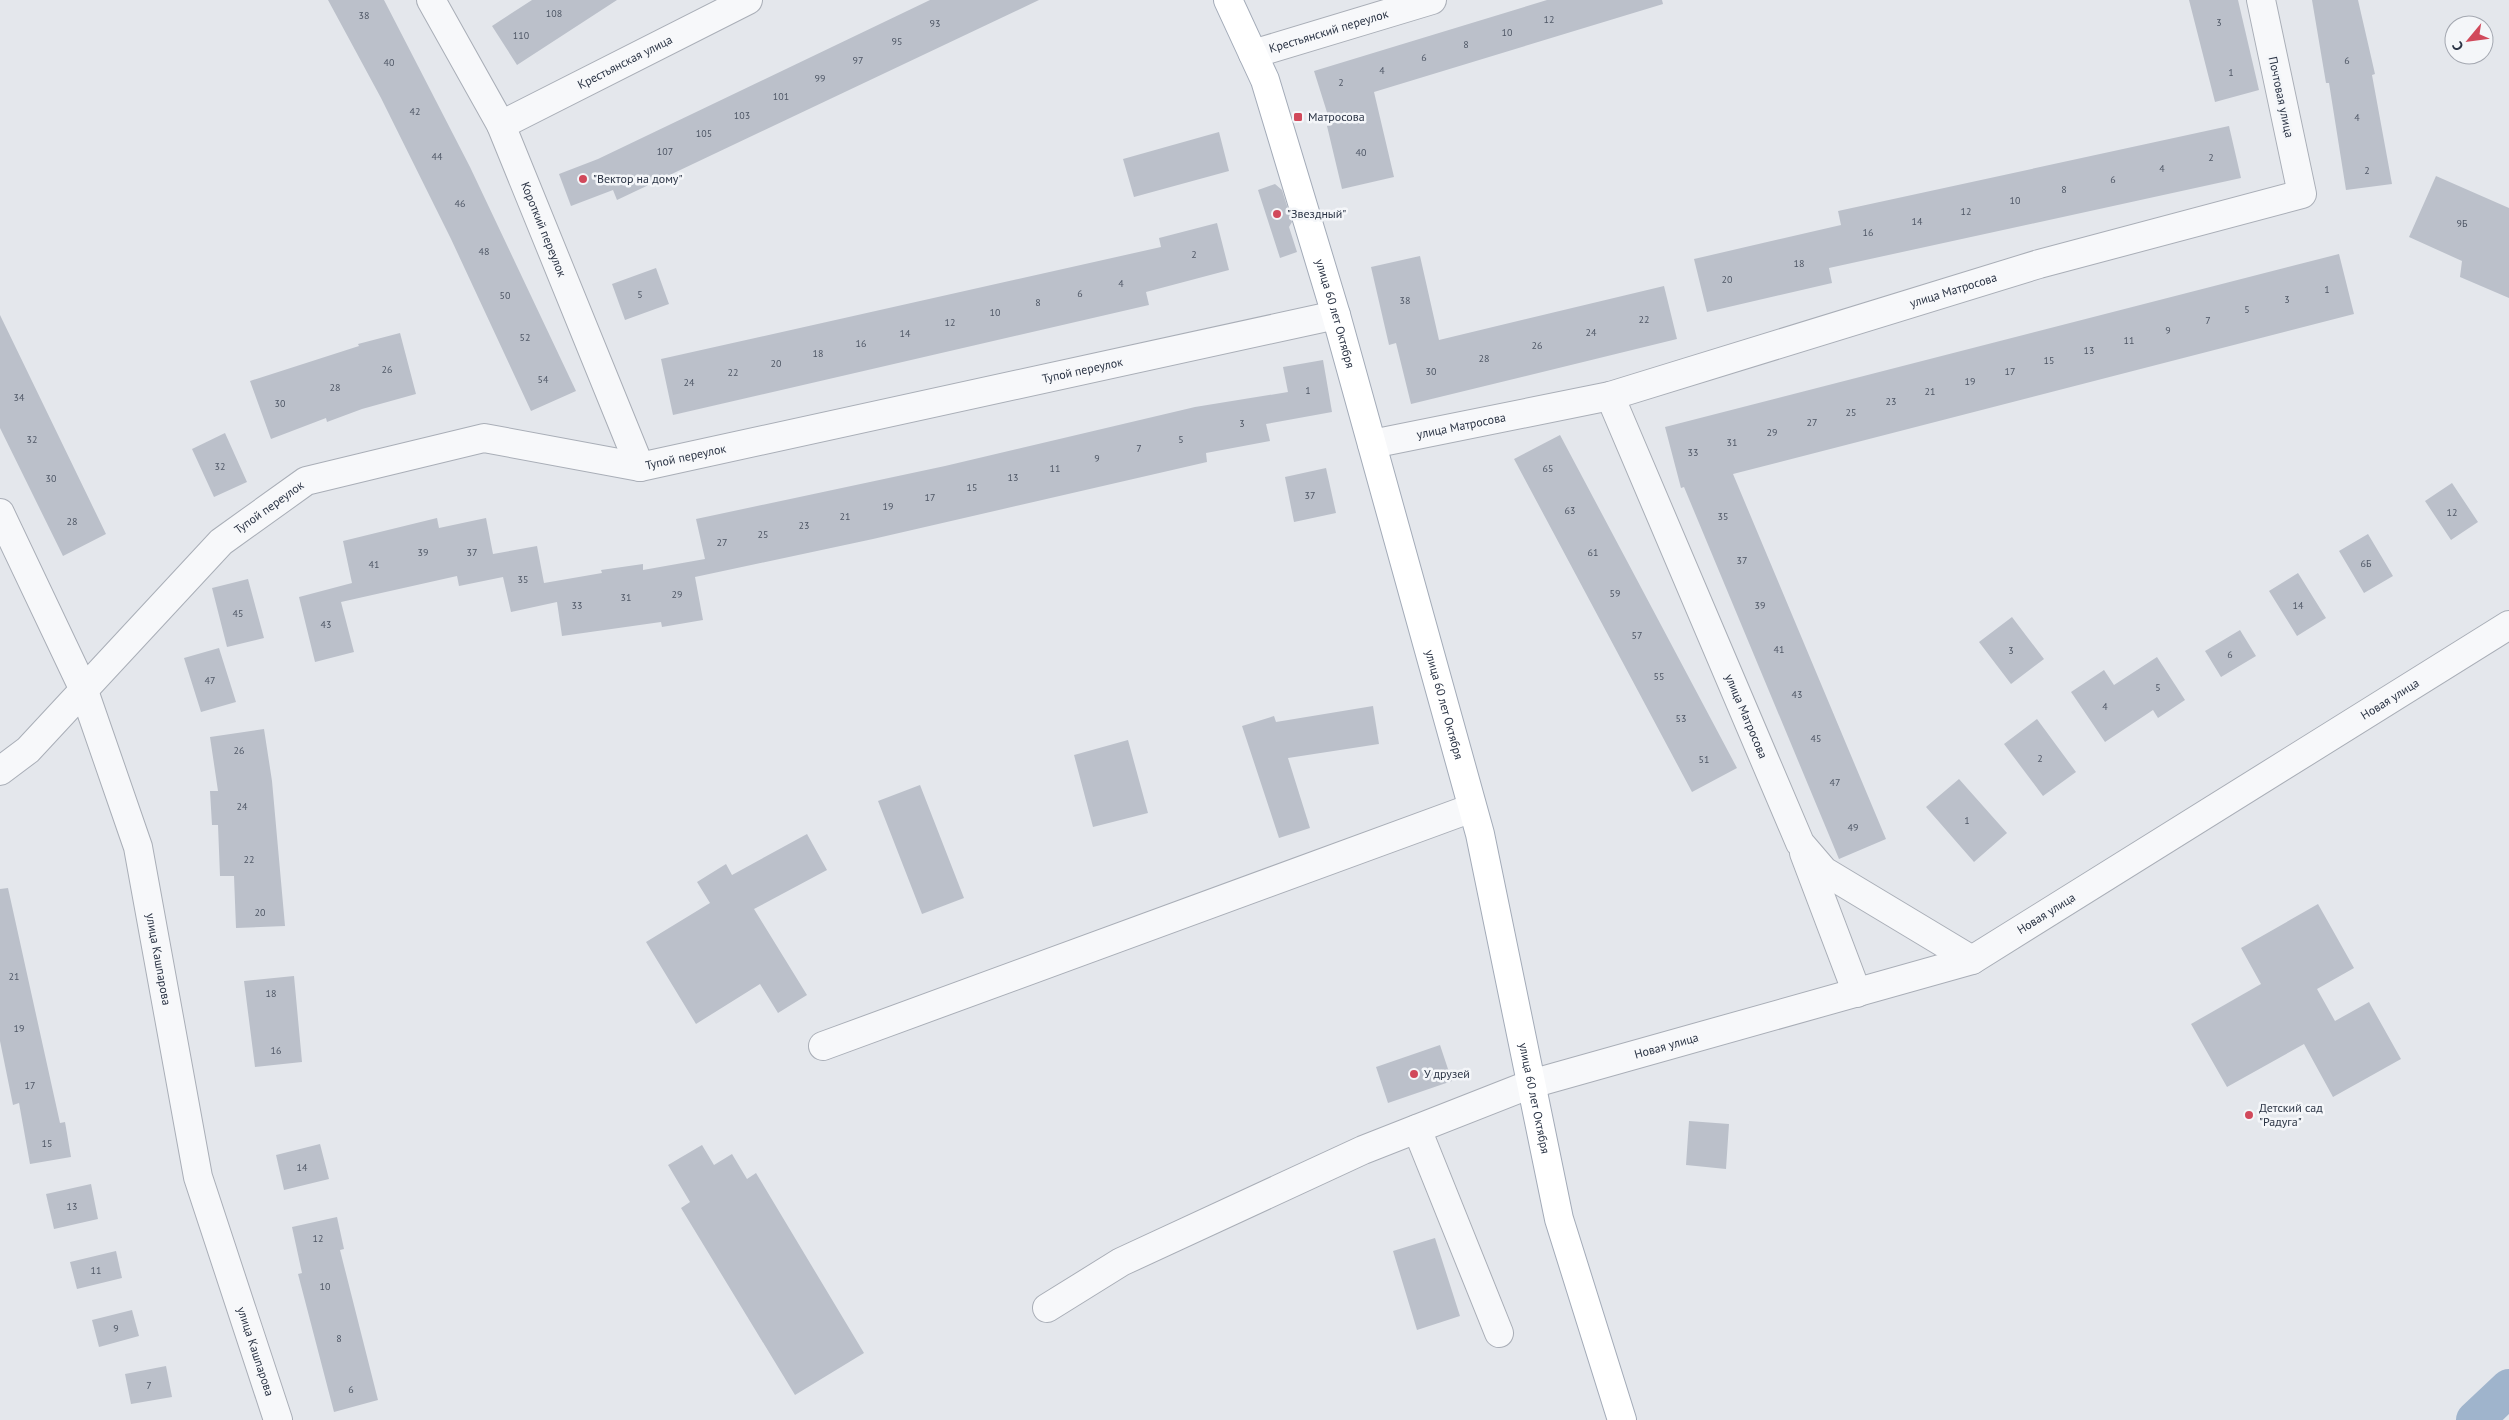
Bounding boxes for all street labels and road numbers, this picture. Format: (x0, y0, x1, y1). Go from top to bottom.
street label: Крестьянский переулок (1267, 6, 1390, 56)
street label: Крестьянская улица (575, 32, 675, 92)
street label: Почтовая улица (2266, 55, 2297, 139)
street label: Короткий переулок (518, 180, 570, 279)
street label: улица 60 лет Октября (1312, 257, 1358, 370)
street label: улица Матросова (1908, 269, 1999, 310)
street label: Тупой переулок (1041, 354, 1124, 386)
street label: улица Матросова (1415, 409, 1507, 442)
street label: Тупой переулок (644, 440, 728, 473)
street label: Тупой переулок (231, 477, 307, 537)
street label: улица 60 лет Октября (1422, 648, 1467, 761)
street label: улица Матросова (1722, 671, 1771, 761)
street label: Новая улица (2358, 675, 2422, 723)
street label: Новая улица (2014, 889, 2078, 937)
street label: улица Кашпарова (143, 912, 175, 1006)
street label: Новая улица (1633, 1029, 1700, 1062)
street label: улица 60 лет Октября (1516, 1041, 1553, 1155)
street label: улица Кашпарова (234, 1305, 278, 1398)

